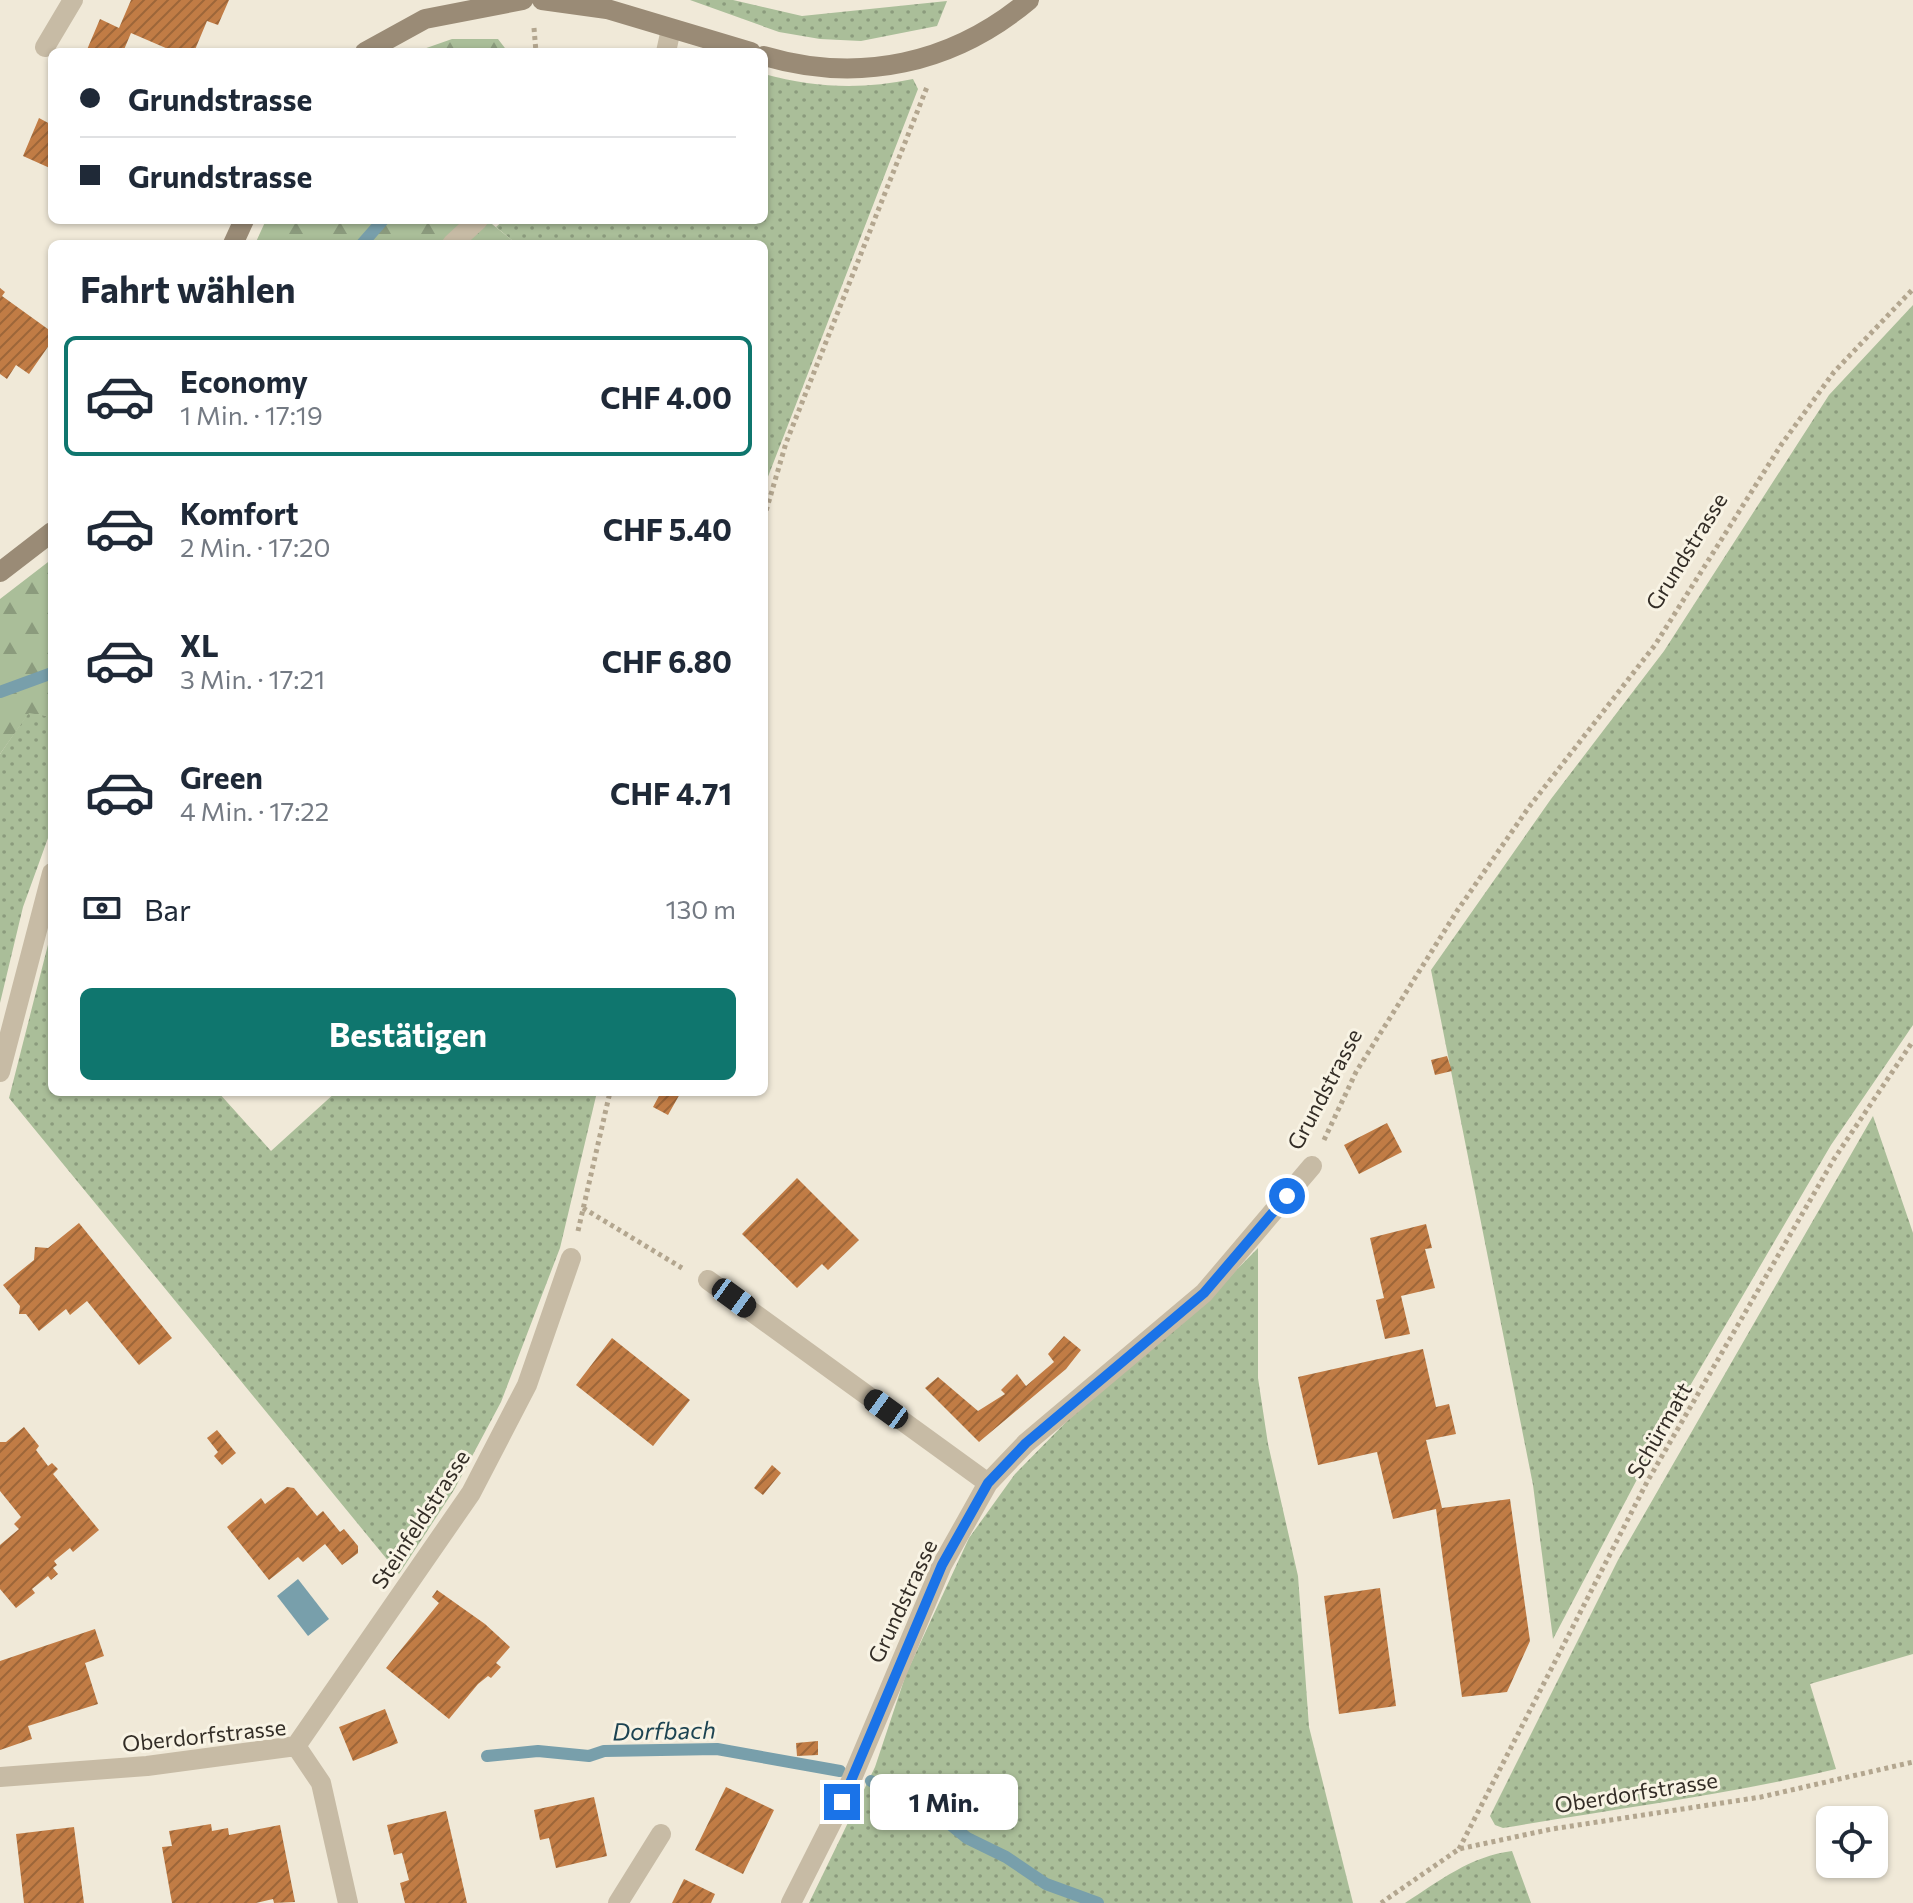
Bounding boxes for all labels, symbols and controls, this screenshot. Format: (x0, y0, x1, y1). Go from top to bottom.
text: Grundstrasse (128, 80, 312, 117)
text: Grundstrasse (128, 157, 312, 194)
text: Fahrt wählen (80, 266, 296, 310)
icon: car (84, 360, 156, 432)
text: Economy (180, 362, 308, 399)
text: CHF 4.00 (600, 378, 732, 415)
text: 1 Min. · 17:19 (180, 399, 323, 430)
street label: Grundstrasse (1639, 487, 1733, 615)
icon: car (84, 492, 156, 564)
text: Komfort (180, 494, 299, 531)
text: CHF 5.40 (603, 510, 732, 547)
text: 2 Min. · 17:20 (180, 531, 330, 562)
icon: car (84, 624, 156, 696)
text: XL (180, 626, 219, 663)
text: CHF 6.80 (602, 642, 732, 679)
text: 3 Min. · 17:21 (180, 663, 325, 694)
icon: car (84, 756, 156, 828)
text: Green (180, 758, 263, 795)
text: CHF 4.71 (610, 774, 732, 811)
text: 4 Min. · 17:22 (180, 795, 329, 826)
icon: cash (80, 886, 124, 930)
text: Bar (144, 890, 191, 927)
text: 130 m (665, 893, 736, 924)
button: Bestätigen (80, 988, 736, 1080)
street label: Grundstrasse (1281, 1024, 1367, 1154)
route start (1269, 1178, 1305, 1214)
car (708, 1274, 760, 1322)
street label: Schürmatt (1621, 1377, 1697, 1483)
car (860, 1385, 912, 1433)
street label: Steinfeldstrasse (365, 1445, 475, 1593)
street label: Grundstrasse (862, 1535, 942, 1667)
street label: Oberdorfstrasse (121, 1713, 287, 1757)
water label: Dorfbach (612, 1715, 716, 1745)
street label: Oberdorfstrasse (1553, 1766, 1719, 1818)
callout: 1 Min. (870, 1774, 1018, 1830)
route end (824, 1784, 860, 1820)
text: 1 Min. (909, 1786, 979, 1817)
map controls (1816, 1806, 1888, 1878)
button: locate (1816, 1806, 1888, 1878)

